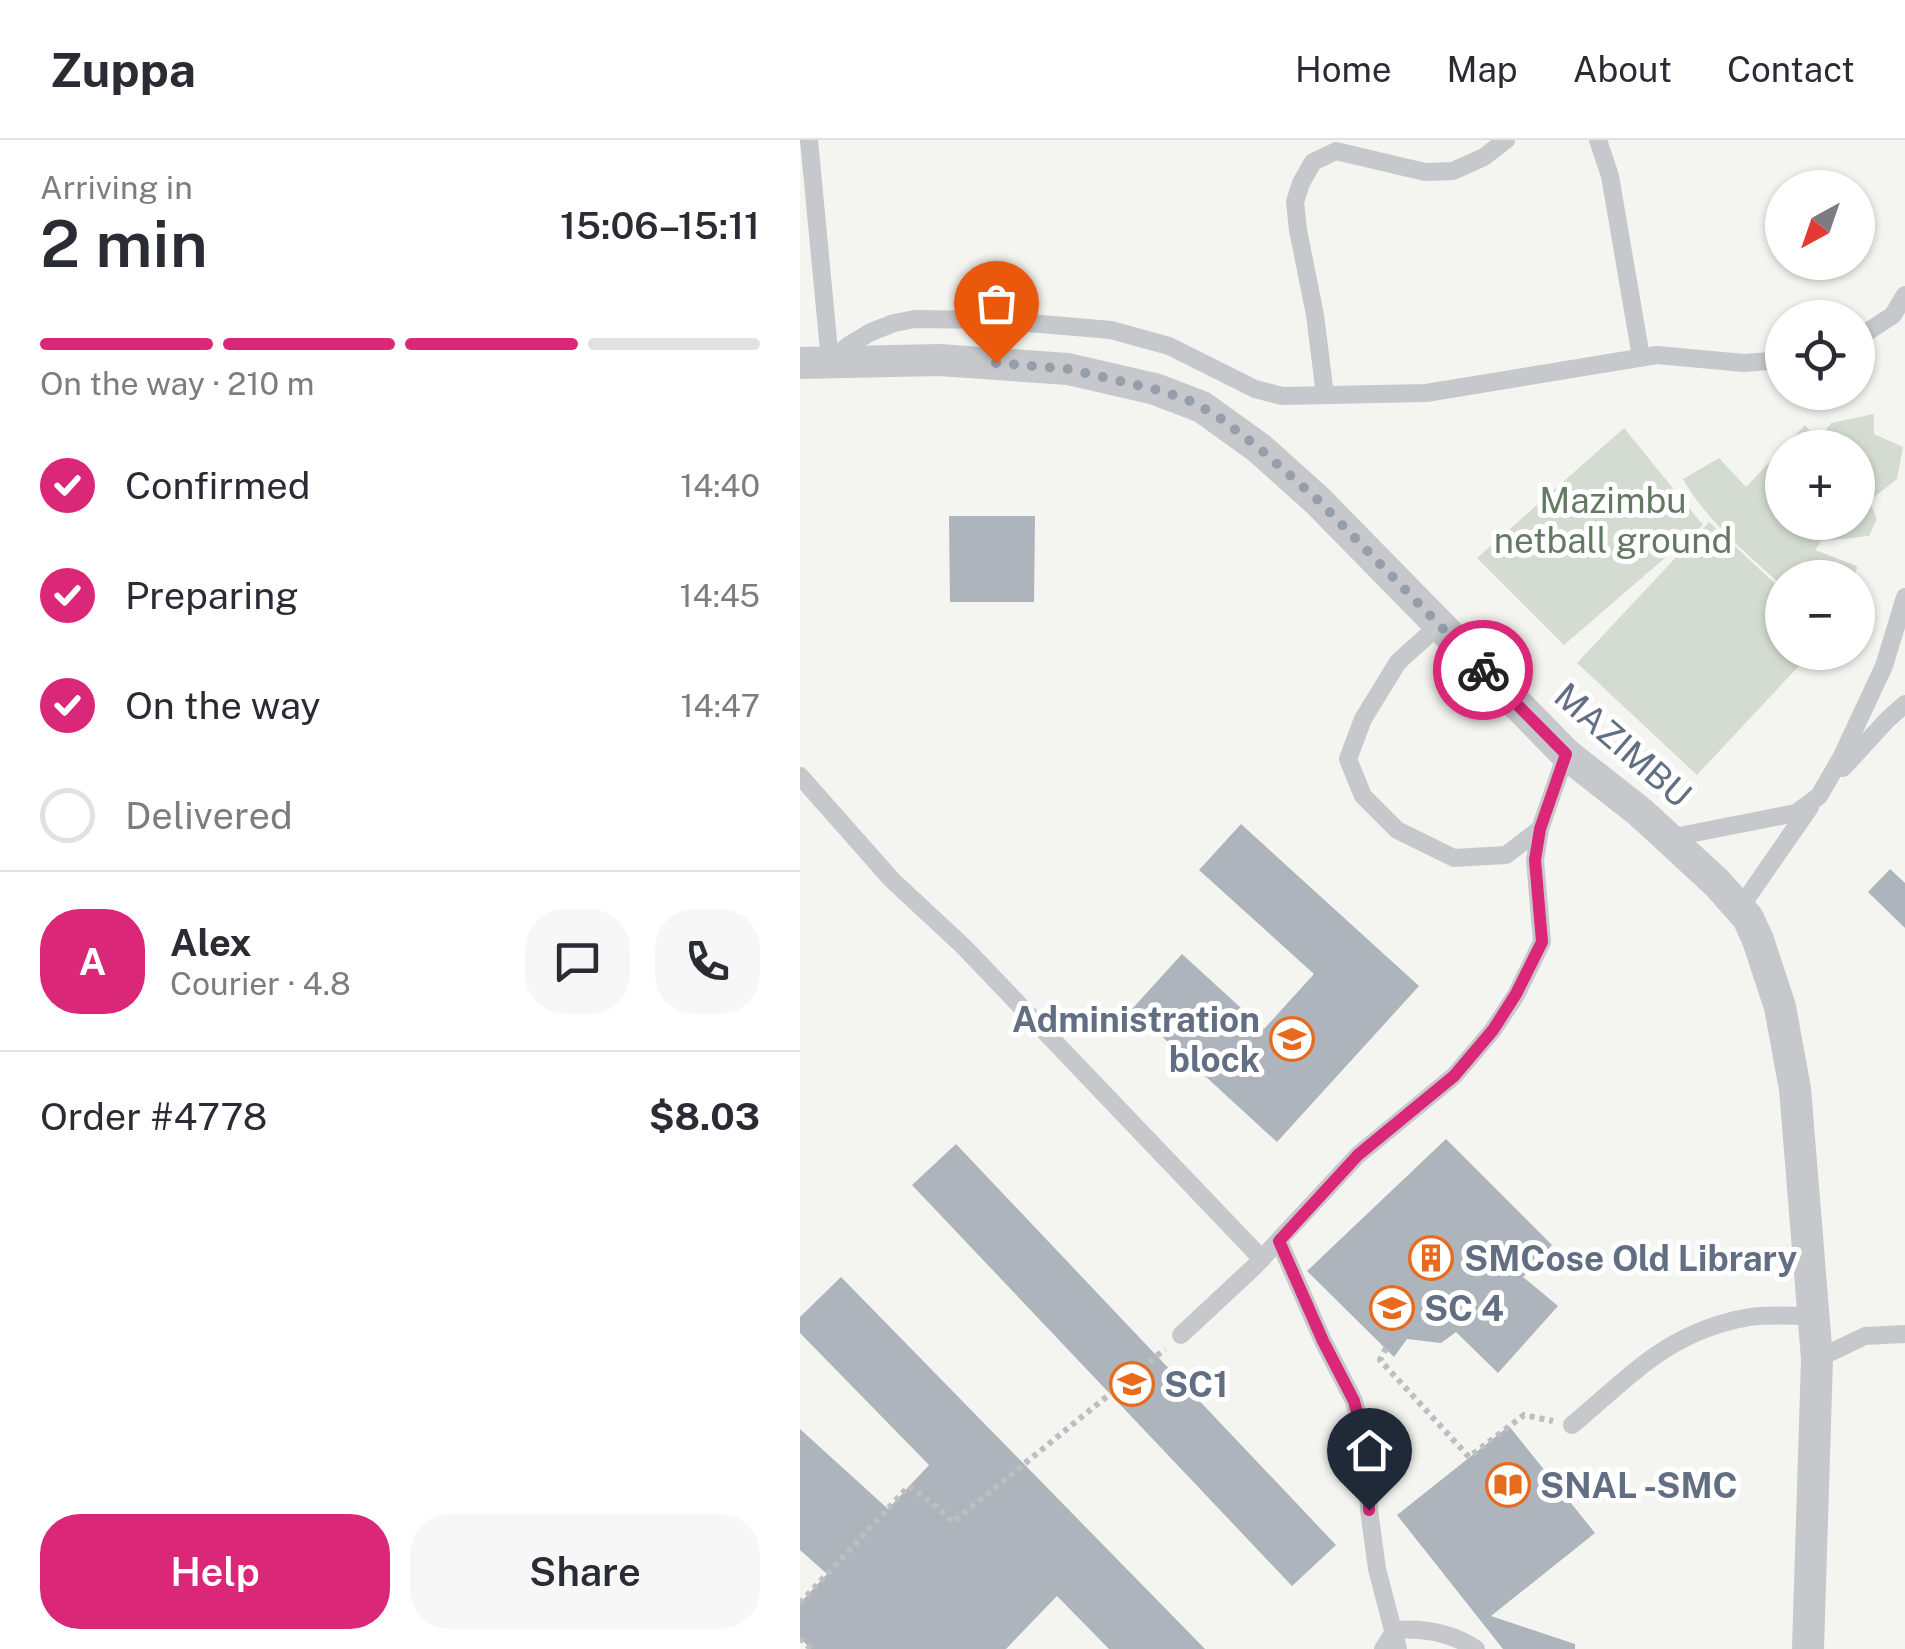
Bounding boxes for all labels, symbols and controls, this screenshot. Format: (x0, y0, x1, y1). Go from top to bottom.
text: Zuppa (50, 41, 196, 98)
text: Home (1295, 49, 1392, 90)
text: Map (1447, 49, 1518, 90)
text: About (1573, 49, 1672, 90)
text: Contact (1727, 49, 1855, 90)
text: Arriving in (40, 169, 193, 206)
north arrow (1765, 170, 1875, 280)
map controls (1765, 170, 1875, 670)
text: 15:06–15:11 (560, 203, 760, 248)
text: 2 min (40, 205, 208, 282)
pin (954, 261, 1039, 364)
icon: bag (969, 276, 1024, 331)
button: locate (1765, 300, 1875, 410)
text: On the way · 210 m (40, 365, 314, 402)
button: + (1765, 430, 1875, 540)
icon: check (40, 458, 95, 513)
text: Confirmed (125, 463, 310, 508)
text: 14:40 (680, 467, 760, 504)
park label: Mazimbu netball ground (1494, 480, 1732, 561)
button: − (1765, 560, 1875, 670)
icon: check (40, 568, 95, 623)
text: Preparing (125, 573, 299, 618)
text: 14:45 (680, 577, 760, 614)
courier (1433, 620, 1533, 720)
icon: bike (1456, 643, 1511, 698)
street label: MAZIMBU (1546, 675, 1700, 815)
icon: check (40, 678, 95, 733)
text: On the way (125, 683, 321, 728)
text: 14:47 (681, 687, 760, 724)
text: Delivered (125, 793, 293, 838)
button: chat (525, 909, 630, 1014)
button: phone (655, 909, 760, 1014)
text: Alex (170, 920, 252, 965)
text: A (79, 939, 106, 984)
text: Courier · 4.8 (170, 965, 351, 1002)
place label: Administration block (1012, 999, 1260, 1080)
school or university icon: Administration block (1269, 1016, 1315, 1062)
text: Order #4778 (40, 1094, 267, 1139)
text: $8.03 (649, 1094, 760, 1139)
building icon: SMCose Old Library (1408, 1235, 1454, 1281)
place label: SMCose Old Library (1464, 1238, 1797, 1279)
school or university icon: SC 4 (1369, 1285, 1415, 1331)
place label: SC 4 (1424, 1288, 1504, 1329)
school or university icon: SC1 (1109, 1361, 1155, 1407)
place label: SC1 (1164, 1364, 1228, 1405)
pin (1327, 1408, 1412, 1511)
icon: home (1342, 1423, 1397, 1478)
library icon: SNAL -SMC (1485, 1462, 1531, 1508)
place label: SNAL -SMC (1540, 1465, 1738, 1506)
button: Help (40, 1514, 390, 1629)
button: Share (410, 1514, 760, 1629)

